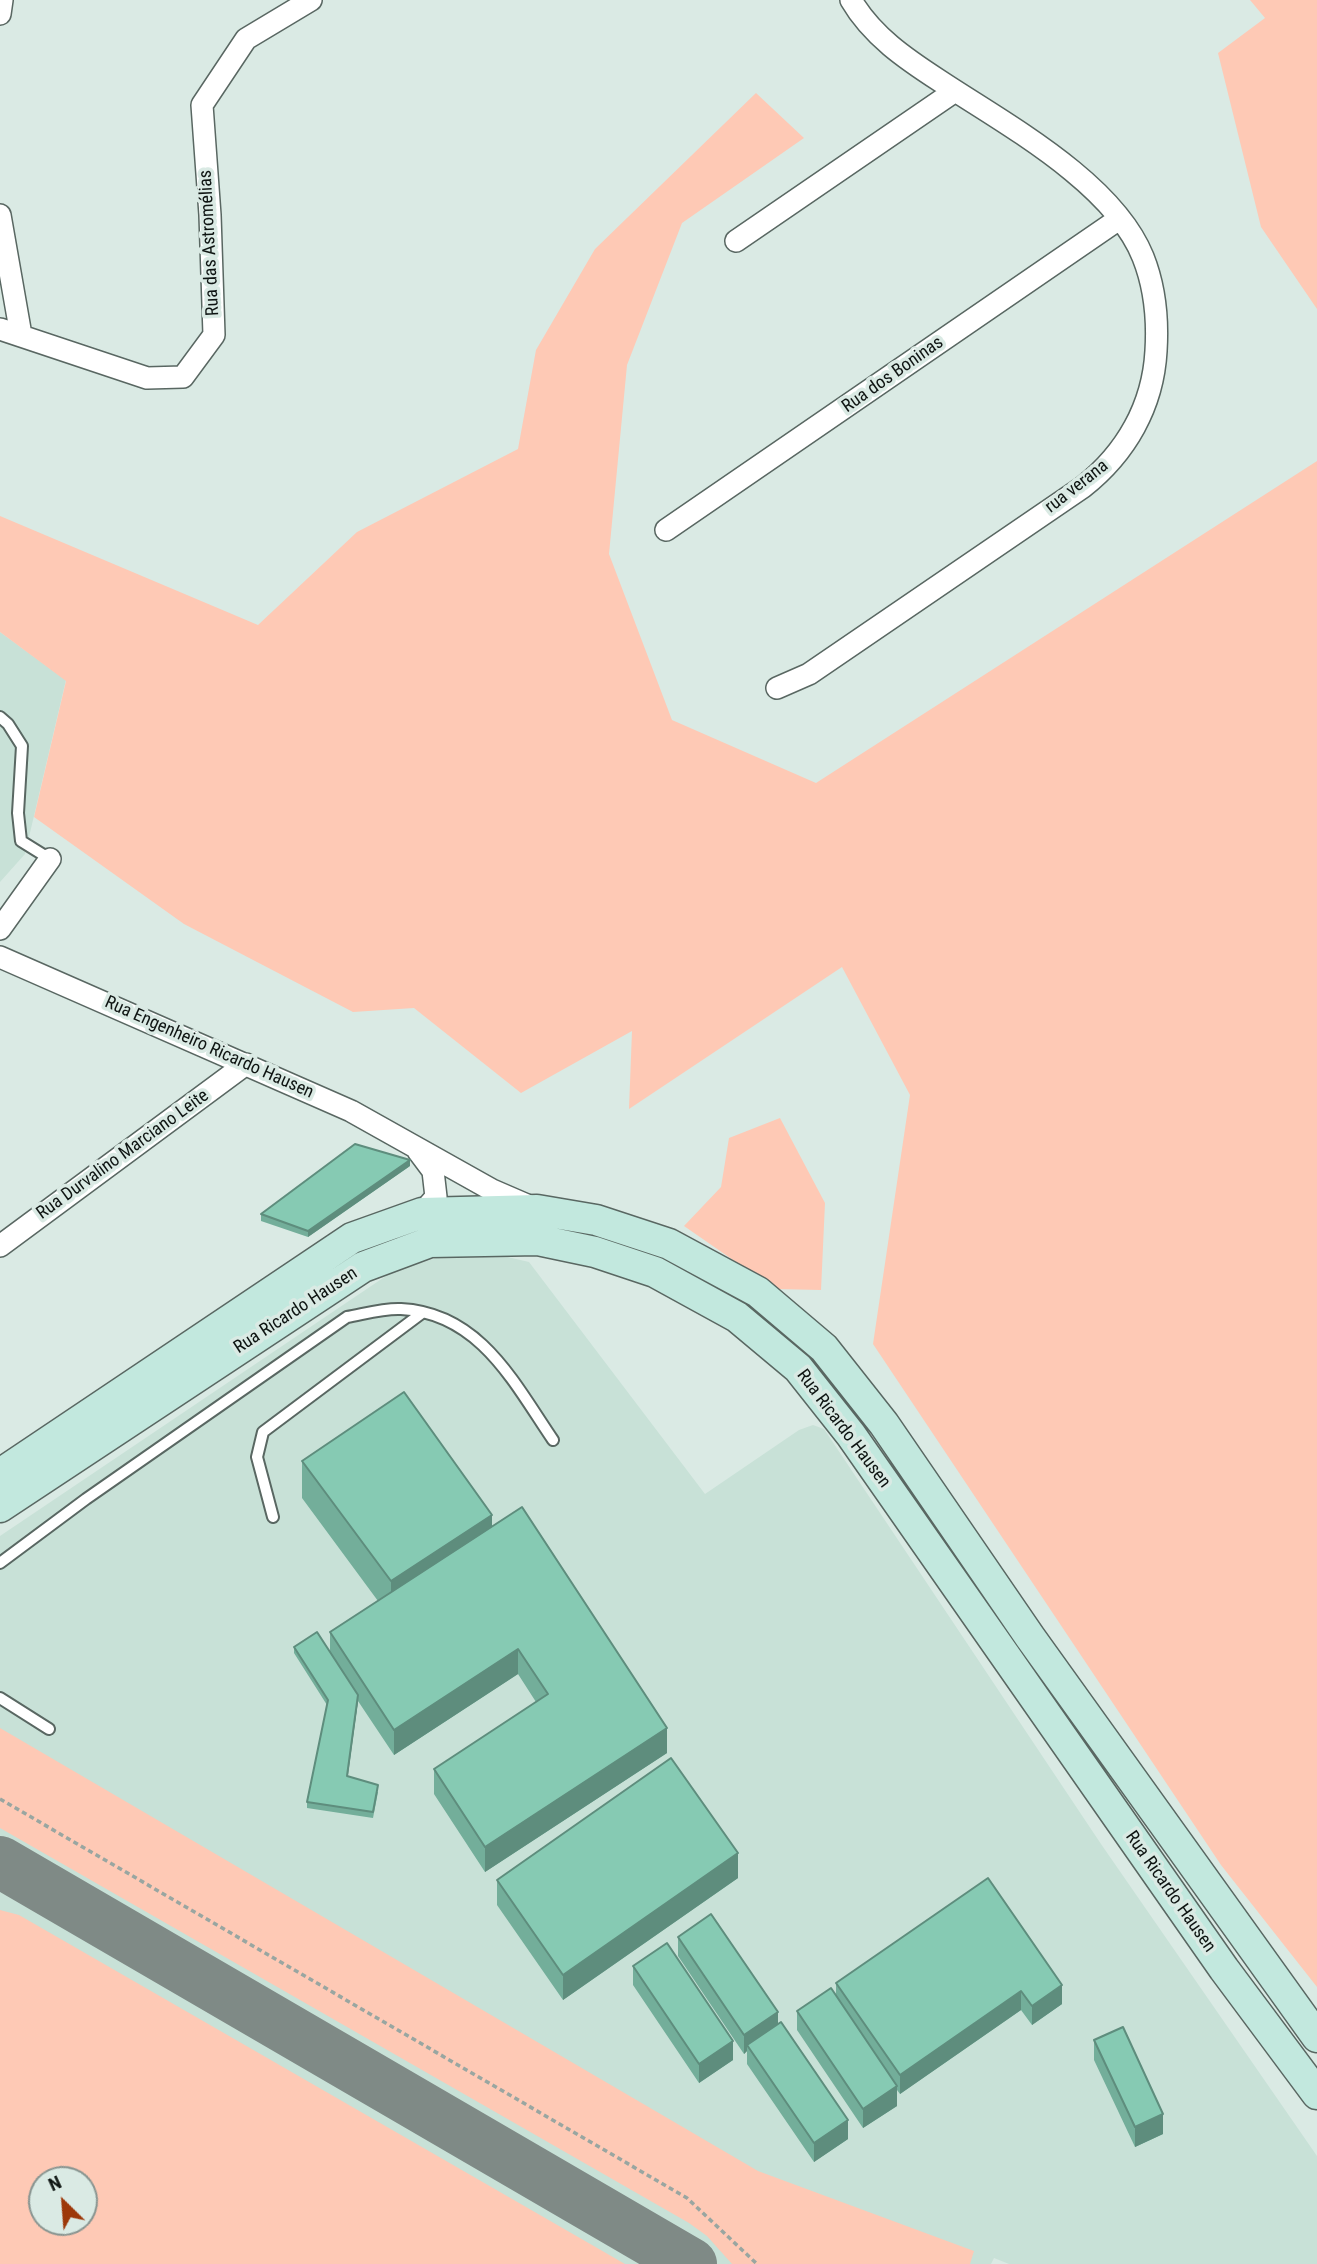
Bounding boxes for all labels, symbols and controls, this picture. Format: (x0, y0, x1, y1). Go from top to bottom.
street label: Rua das Astromélias (195, 169, 225, 317)
street label: Rua dos Boninas (838, 332, 948, 418)
street label: rua verana (1041, 456, 1113, 518)
street label: Rua Engenheiro Ricardo Hausen (101, 992, 317, 1104)
street label: Rua Durvalino Marciano Leite (33, 1085, 213, 1225)
street label: Rua Ricardo Hausen (230, 1263, 362, 1359)
street label: Rua Ricardo Hausen (791, 1365, 895, 1493)
street label: Rua Ricardo Hausen (1120, 1827, 1220, 1957)
north arrow (28, 2166, 98, 2236)
text: N (45, 2170, 65, 2196)

